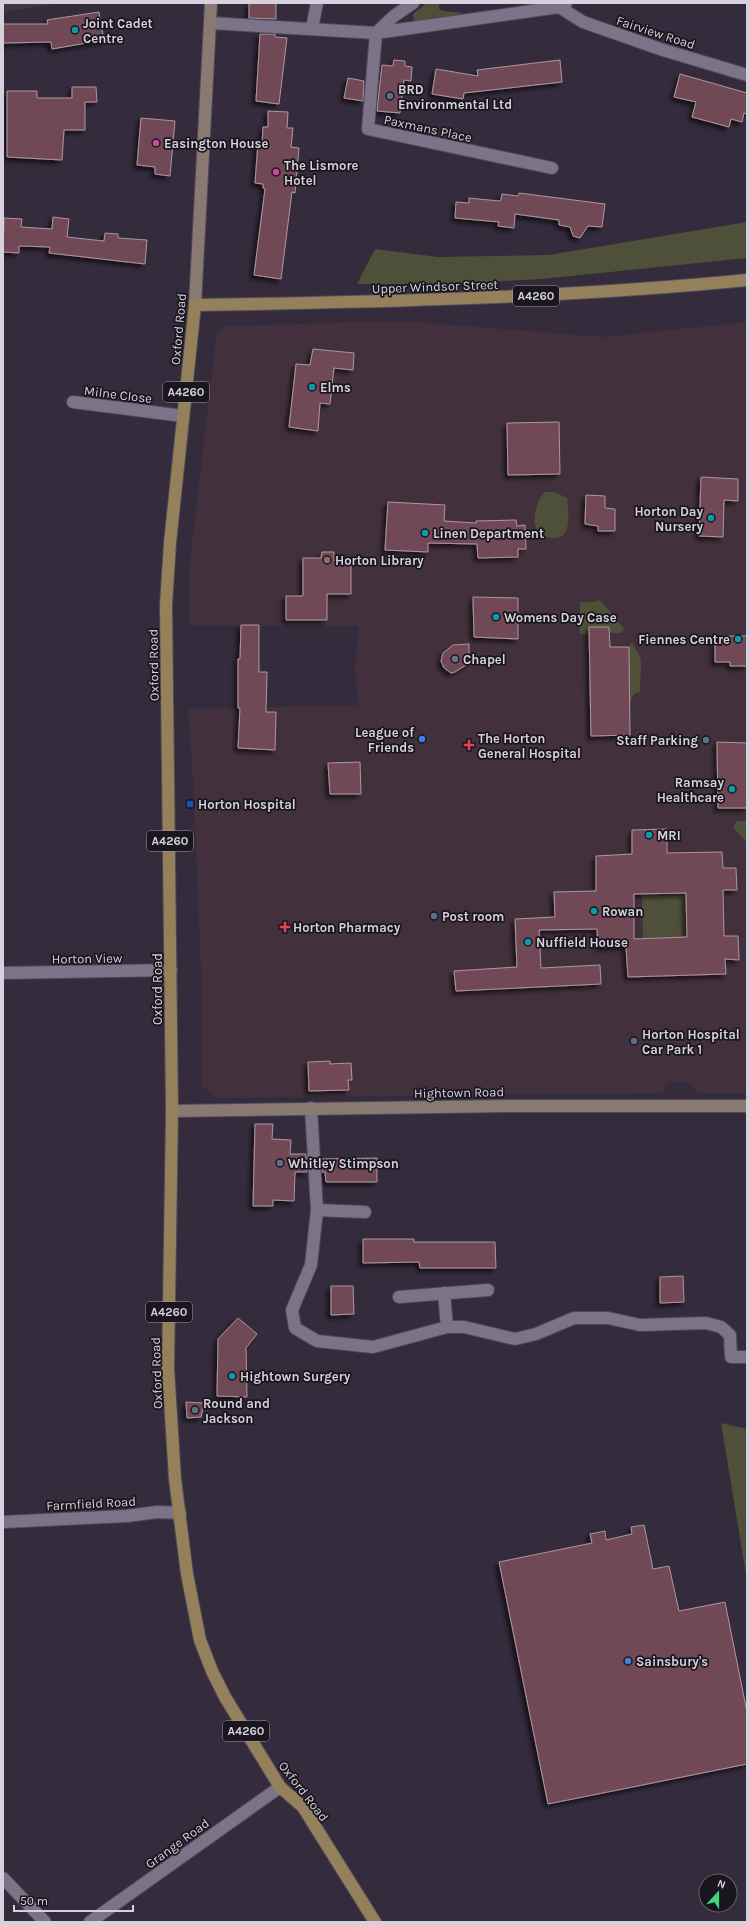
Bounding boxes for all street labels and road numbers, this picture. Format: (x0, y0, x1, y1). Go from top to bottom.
street label: Fairview Road (615, 13, 697, 52)
street label: Paxmans Place (383, 112, 474, 145)
street label: Upper Windsor Street (371, 277, 499, 296)
road number: A4260 (513, 286, 559, 306)
street label: Oxford Road (168, 293, 189, 366)
road number: A4260 (163, 382, 209, 402)
street label: Milne Close (83, 383, 153, 406)
street label: Oxford Road (145, 629, 162, 701)
road number: A4260 (147, 831, 193, 851)
street label: Horton View (52, 950, 123, 967)
street label: Oxford Road (150, 953, 165, 1025)
street label: Hightown Road (414, 1084, 504, 1101)
road number: A4260 (146, 1302, 192, 1322)
street label: Oxford Road (148, 1337, 165, 1409)
street label: Farmfield Road (46, 1494, 136, 1513)
road number: A4260 (223, 1721, 269, 1741)
street label: Oxford Road (276, 1758, 332, 1824)
street label: Grange Road (143, 1815, 212, 1872)

